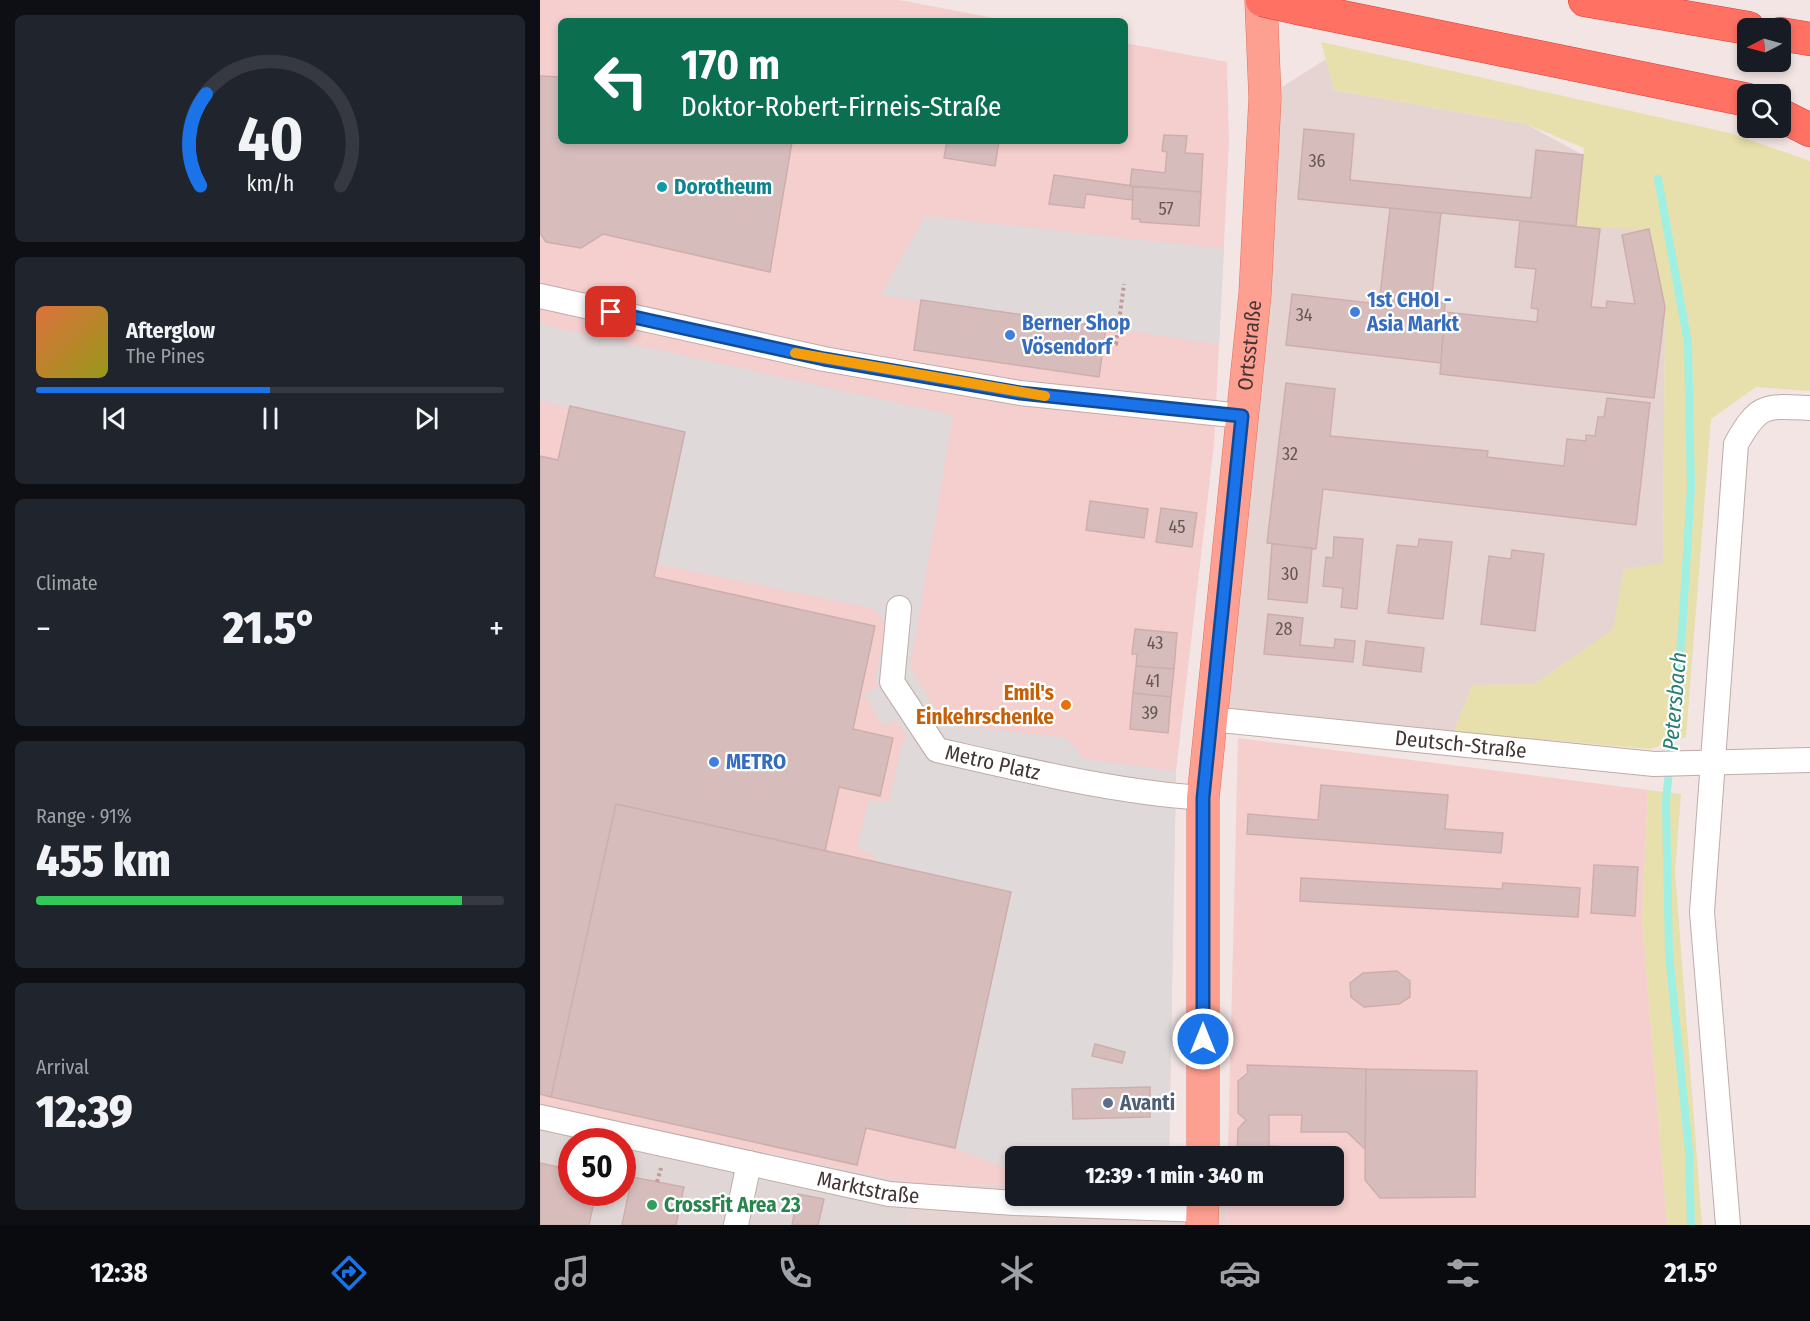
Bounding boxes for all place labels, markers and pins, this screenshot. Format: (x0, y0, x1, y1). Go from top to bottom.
place label: Dorotheum (674, 174, 772, 200)
marker: Dorotheum (655, 180, 669, 194)
pin (585, 286, 636, 337)
place label: 1st CHOI - Asia Markt (1366, 287, 1460, 337)
marker: 1st CHOI - Asia Markt (1348, 305, 1362, 319)
place label: Berner Shop Vösendorf (1021, 310, 1130, 360)
marker: Berner Shop Vösendorf (1003, 328, 1017, 342)
place label: Emil's Einkehrschenke (916, 680, 1054, 730)
marker: Emil's Einkehrschenke (1059, 698, 1073, 712)
place label: METRO (726, 749, 786, 775)
marker: METRO (707, 755, 721, 769)
place label: Avanti (1119, 1090, 1175, 1116)
marker: Avanti (1101, 1096, 1115, 1110)
place label: CrossFit Area 23 (664, 1192, 801, 1218)
marker: CrossFit Area 23 (645, 1198, 659, 1212)

